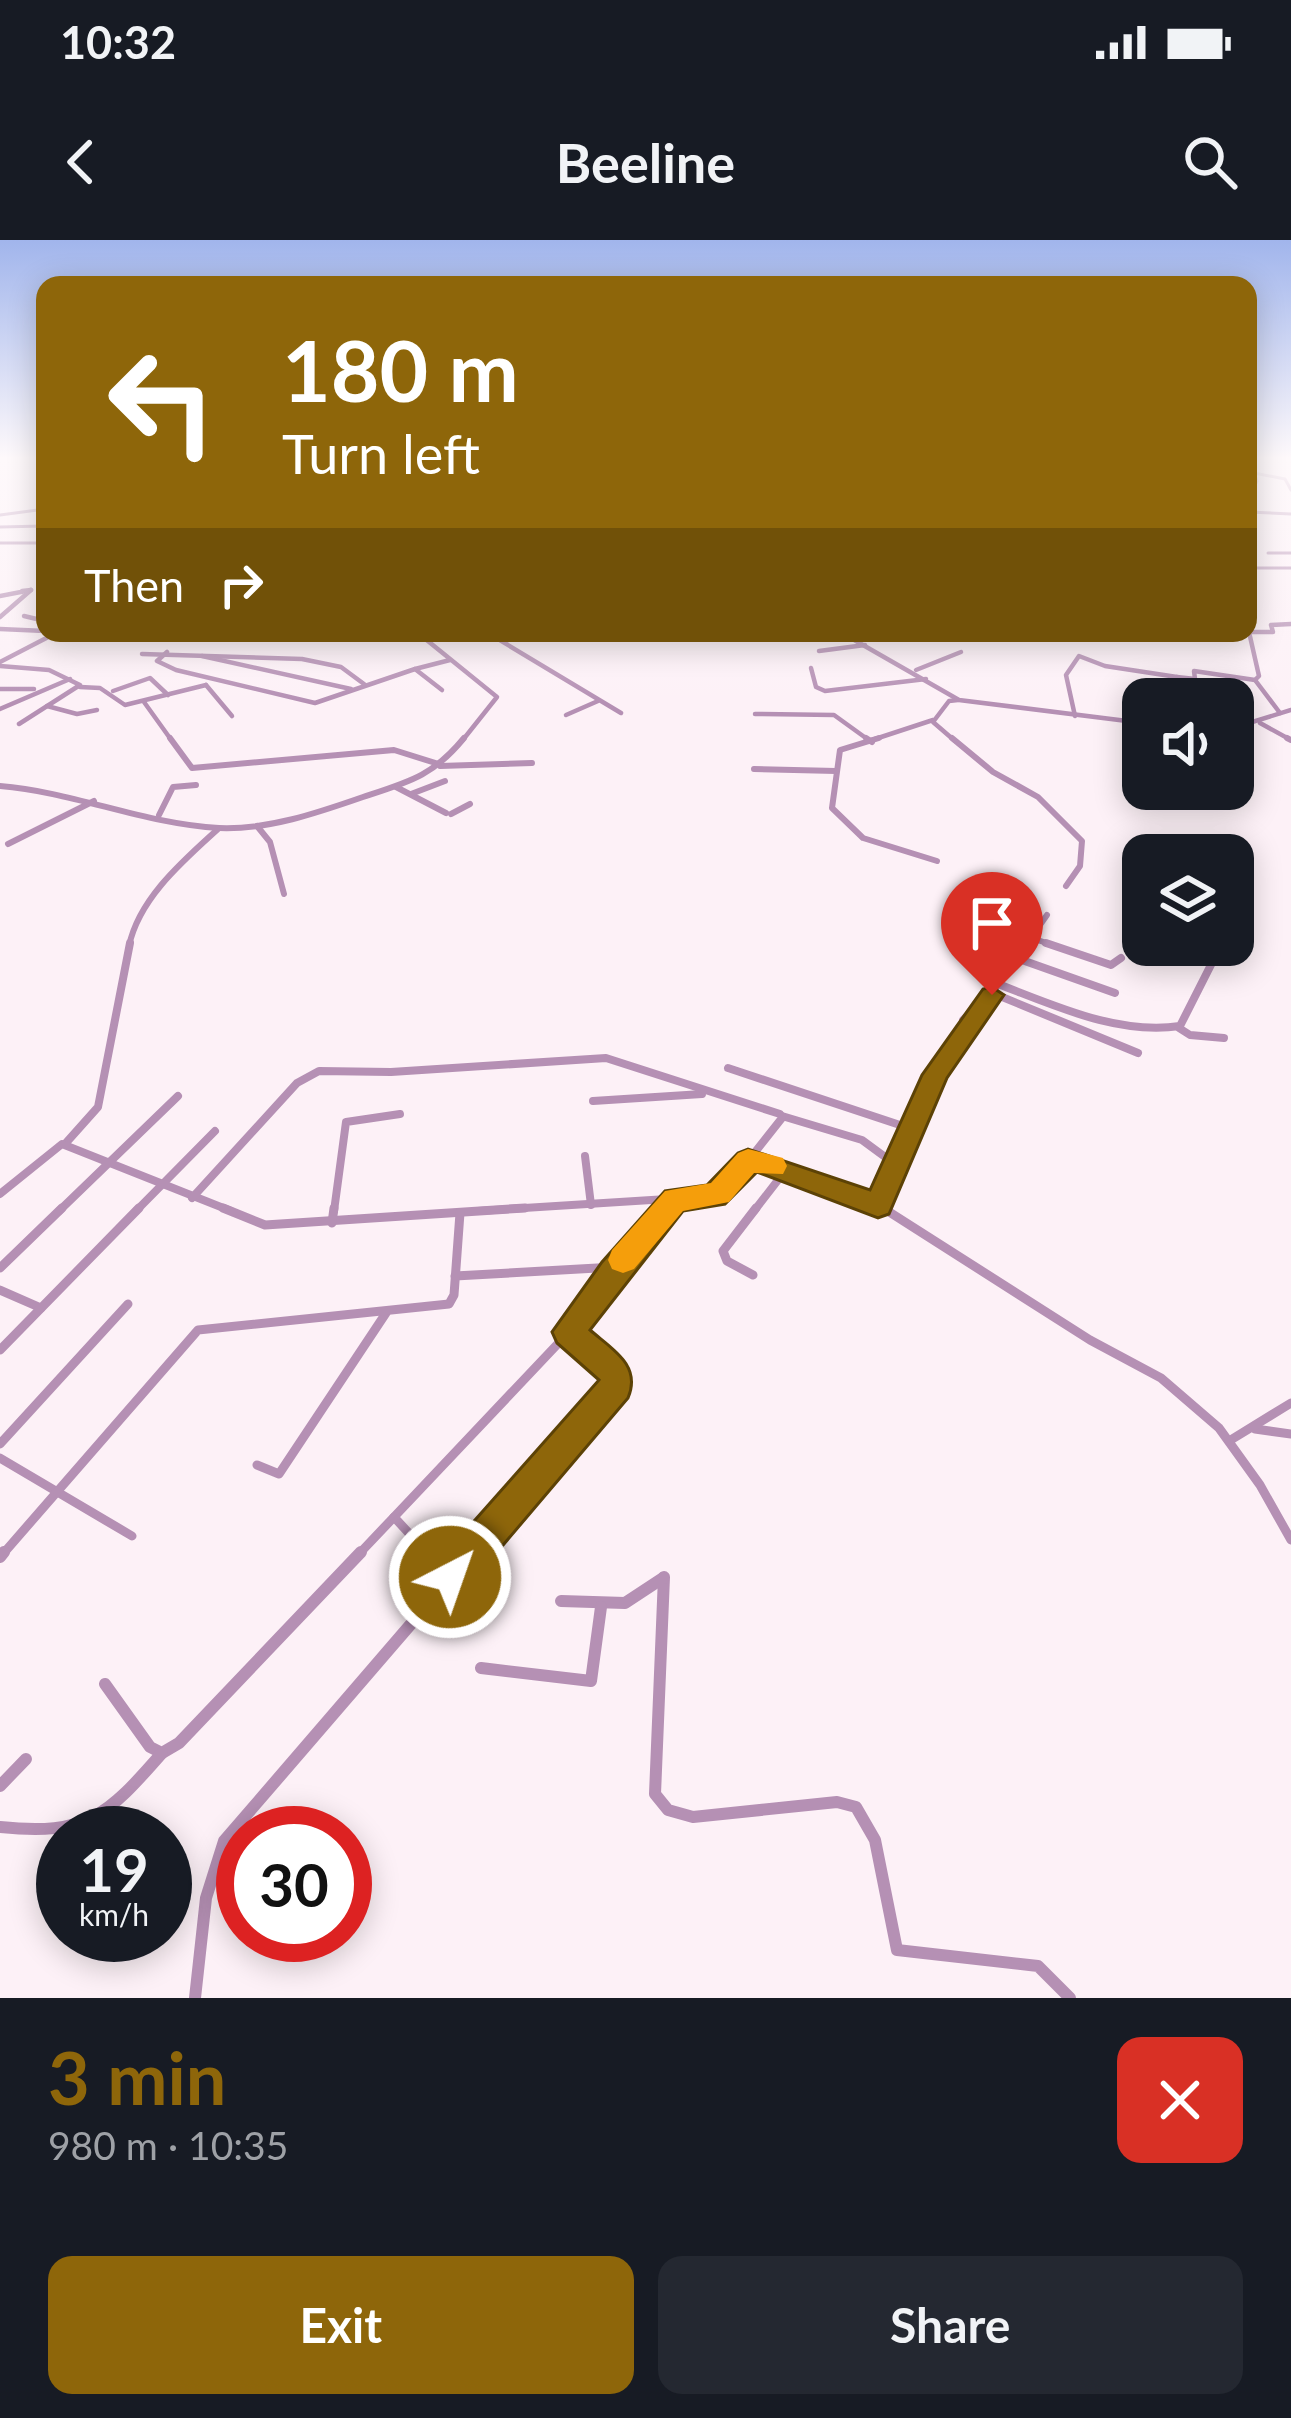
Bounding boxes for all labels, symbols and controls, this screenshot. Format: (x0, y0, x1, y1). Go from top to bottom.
text: 10:32 (60, 15, 176, 69)
icon: back (48, 129, 114, 195)
icon: search (1177, 129, 1243, 195)
text: Beeline (556, 130, 735, 195)
text: 180 m (282, 319, 519, 420)
icon: left (84, 324, 240, 480)
text: Turn left (282, 421, 480, 486)
icon: right (208, 552, 274, 618)
text: Then (84, 558, 184, 612)
map controls (1122, 678, 1254, 966)
button: sound (1122, 678, 1254, 810)
button: layers (1122, 834, 1254, 966)
pin (941, 872, 1043, 995)
icon: arrive (959, 890, 1025, 956)
position arrow (387, 1514, 513, 1640)
speed limit sign: 30 (216, 1806, 372, 1962)
text: 19 (79, 1833, 149, 1905)
text: km/h (79, 1896, 149, 1932)
text: 3 min (48, 2034, 226, 2120)
button: close (1117, 2037, 1243, 2163)
text: 980 m · 10:35 (48, 2122, 288, 2168)
button: Exit (48, 2256, 634, 2394)
button: Share (658, 2256, 1243, 2394)

